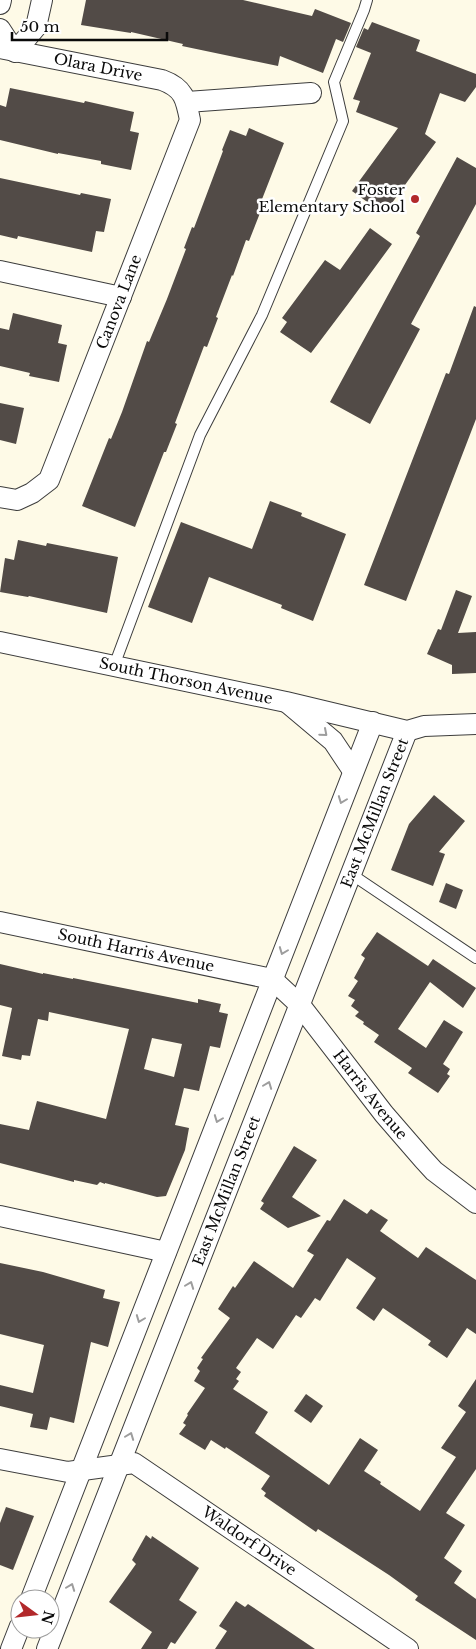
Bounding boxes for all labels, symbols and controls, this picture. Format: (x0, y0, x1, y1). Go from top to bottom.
scale bar (12, 10, 168, 42)
text: 50 m (20, 17, 60, 36)
street label: Olara Drive (52, 49, 144, 85)
place label: Foster Elementary School (259, 180, 406, 216)
marker: Foster Elementary School (409, 193, 421, 205)
street label: Canova Lane (92, 252, 145, 352)
street label: South Thorson Avenue (98, 653, 274, 708)
one-way arrow (318, 727, 327, 736)
street label: East McMillan Street (336, 735, 412, 890)
one-way arrow (338, 795, 348, 803)
street label: South Harris Avenue (56, 924, 216, 976)
one-way arrow (279, 946, 289, 955)
street label: Harris Avenue (329, 1046, 412, 1143)
one-way arrow (262, 1081, 272, 1089)
street label: East McMillan Street (188, 1113, 264, 1268)
one-way arrow (214, 1114, 224, 1123)
one-way arrow (184, 1281, 194, 1290)
one-way arrow (135, 1314, 146, 1323)
one-way arrow (124, 1432, 135, 1441)
street label: Waldorf Drive (198, 1501, 300, 1580)
one-way arrow (65, 1583, 75, 1592)
north arrow (10, 1589, 60, 1639)
text: N (37, 1609, 58, 1626)

